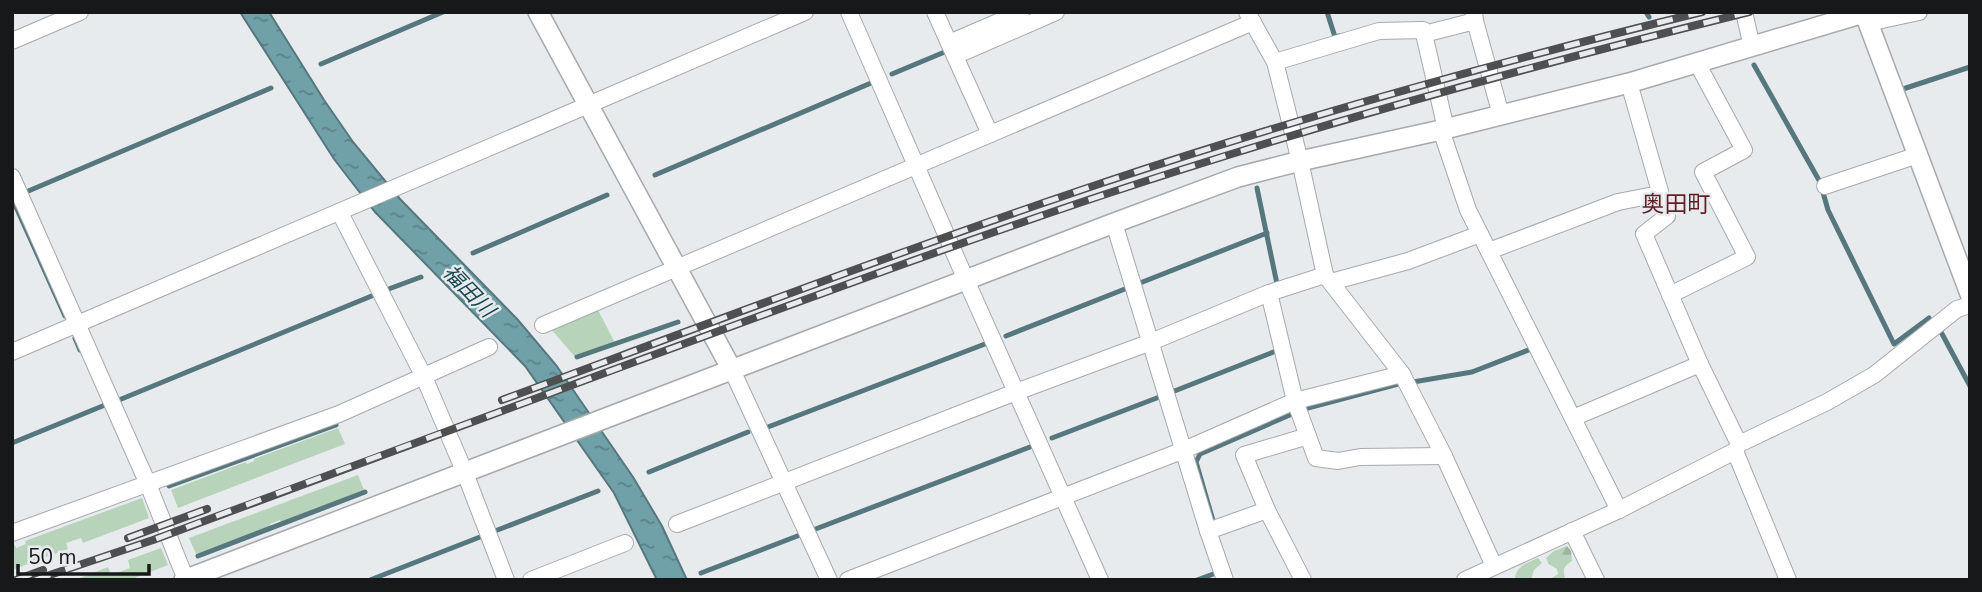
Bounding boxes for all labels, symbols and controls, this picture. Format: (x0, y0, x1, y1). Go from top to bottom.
district label: 奥田町 (1642, 189, 1711, 220)
water label: 福田川 (437, 259, 502, 325)
scale bar (18, 532, 149, 576)
text: 50 m (28, 543, 77, 571)

